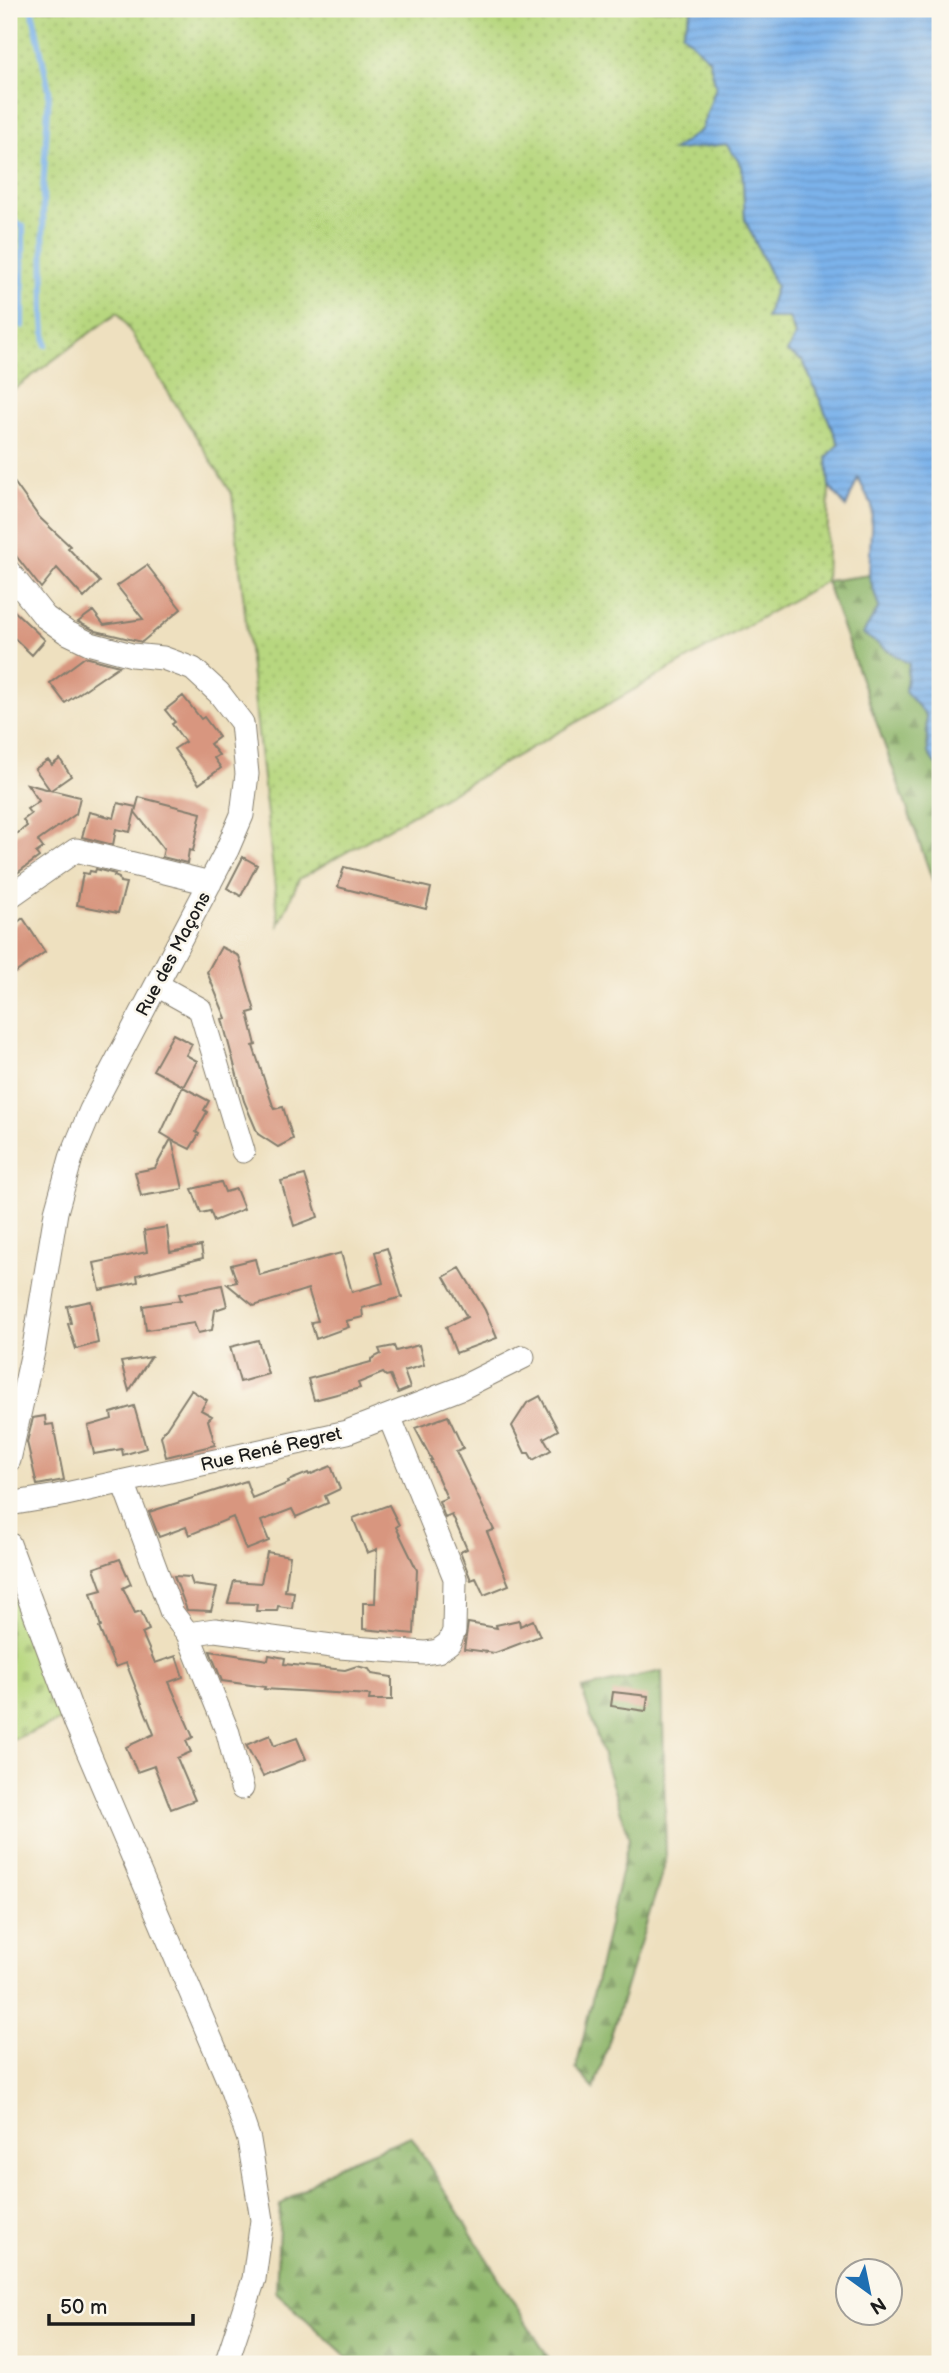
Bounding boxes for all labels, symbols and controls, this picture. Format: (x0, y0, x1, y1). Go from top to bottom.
street label: Rue des Maçons (132, 888, 215, 1020)
street label: Rue René Regret (199, 1423, 344, 1476)
north arrow (834, 2258, 904, 2328)
scale bar (49, 2282, 192, 2326)
text: N (865, 2291, 890, 2319)
text: 50 m (60, 2295, 107, 2320)

